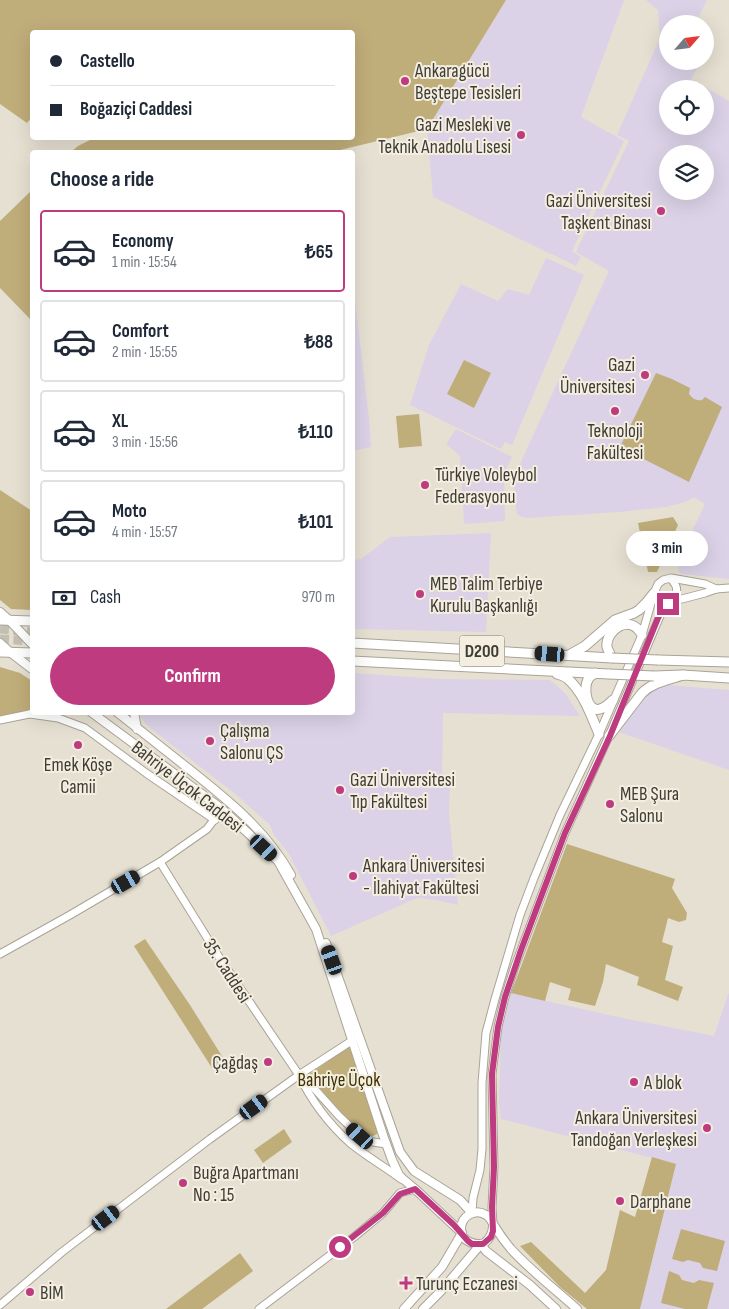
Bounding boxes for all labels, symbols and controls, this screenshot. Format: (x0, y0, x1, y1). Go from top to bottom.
north arrow (659, 15, 714, 70)
map controls (659, 15, 714, 200)
text: Castello (80, 50, 135, 73)
place label: Ankaragücü Beştepe Tesisleri (414, 60, 521, 105)
marker: Ankaragücü Beştepe Tesisleri (399, 75, 411, 87)
button: locate (659, 80, 714, 135)
text: Boğaziçi Caddesi (80, 98, 192, 121)
place label: Gazi Mesleki ve Teknik Anadolu Lisesi (378, 114, 511, 159)
marker: Gazi Mesleki ve Teknik Anadolu Lisesi (515, 129, 527, 141)
button: layers (659, 145, 714, 200)
text: Choose a ride (50, 166, 154, 193)
place label: Gazi Üniversitesi Taşkent Binası (546, 190, 651, 235)
marker: Gazi Üniversitesi Taşkent Binası (655, 205, 667, 217)
icon: car (52, 229, 97, 274)
text: Economy (112, 230, 174, 253)
text: ₺65 (305, 241, 333, 264)
text: 1 min · 15:54 (112, 253, 177, 272)
icon: car (52, 319, 97, 364)
text: Comfort (112, 320, 169, 343)
text: ₺88 (304, 331, 333, 354)
text: 2 min · 15:55 (112, 343, 177, 362)
place label: Gazi Üniversitesi (560, 354, 635, 399)
marker: Gazi Üniversitesi (639, 369, 651, 381)
marker: Teknoloji Fakültesi (609, 405, 621, 417)
icon: car (52, 409, 97, 454)
text: XL (112, 410, 128, 433)
place label: Teknoloji Fakültesi (587, 420, 643, 465)
text: ₺110 (298, 421, 333, 444)
text: 3 min · 15:56 (112, 433, 178, 452)
place label: Türkiye Voleybol Federasyonu (435, 464, 537, 509)
marker: Türkiye Voleybol Federasyonu (419, 479, 431, 491)
icon: car (52, 499, 97, 544)
text: Moto (112, 500, 147, 523)
text: ₺101 (298, 511, 333, 534)
text: 4 min · 15:57 (112, 523, 177, 542)
callout: 3 min (627, 532, 709, 566)
text: 3 min (652, 539, 682, 558)
place label: MEB Talim Terbiye Kurulu Başkanlığı (430, 573, 543, 618)
icon: cash (50, 584, 78, 612)
text: Cash (90, 586, 121, 609)
text: 970 m (302, 588, 335, 607)
marker: MEB Talim Terbiye Kurulu Başkanlığı (414, 588, 426, 600)
route end (657, 593, 679, 615)
road number: D200 (460, 636, 504, 666)
car (534, 645, 565, 663)
button: Confirm (50, 647, 335, 705)
place label: Çalışma Salonu ÇS (220, 720, 283, 765)
marker: Çalışma Salonu ÇS (204, 735, 216, 747)
street label: Bahriye Üçok Caddesi (126, 736, 248, 838)
marker: Emek Köşe Camii (72, 739, 84, 751)
place label: Emek Köşe Camii (44, 754, 112, 799)
place label: Gazi Üniversitesi Tıp Fakültesi (350, 769, 455, 814)
place label: MEB Şura Salonu (620, 783, 679, 828)
marker: Gazi Üniversitesi Tıp Fakültesi (334, 784, 346, 796)
marker: MEB Şura Salonu (604, 798, 616, 810)
car (247, 832, 280, 864)
place label: Ankara Üniversitesi - İlahiyat Fakültesi (362, 855, 485, 900)
car (109, 868, 142, 896)
marker: Ankara Üniversitesi - İlahiyat Fakültesi (347, 870, 359, 882)
street label: 35. Caddesi (197, 934, 256, 1007)
car (319, 943, 344, 977)
place label: Çağdaş (212, 1052, 258, 1075)
marker: Çağdaş (262, 1056, 274, 1068)
park label: Bahriye Üçok (298, 1069, 381, 1092)
place label: A blok (643, 1072, 682, 1095)
marker: A blok (628, 1076, 640, 1088)
car (237, 1092, 270, 1122)
place label: Ankara Üniversitesi Tandoğan Yerleşkesi (571, 1107, 697, 1152)
car (343, 1120, 376, 1152)
marker: Ankara Üniversitesi Tandoğan Yerleşkesi (701, 1122, 713, 1134)
place label: Buğra Apartmanı No : 15 (193, 1162, 299, 1207)
marker: Buğra Apartmanı No : 15 (177, 1177, 189, 1189)
place label: Darphane (630, 1191, 691, 1214)
marker: Darphane (614, 1195, 626, 1207)
car (89, 1203, 122, 1233)
route start (329, 1236, 351, 1258)
place label: Turunç Eczanesi (416, 1273, 518, 1296)
marker: Turunç Eczanesi (400, 1277, 412, 1289)
place label: BİM (40, 1282, 64, 1305)
marker: BİM (24, 1286, 36, 1298)

